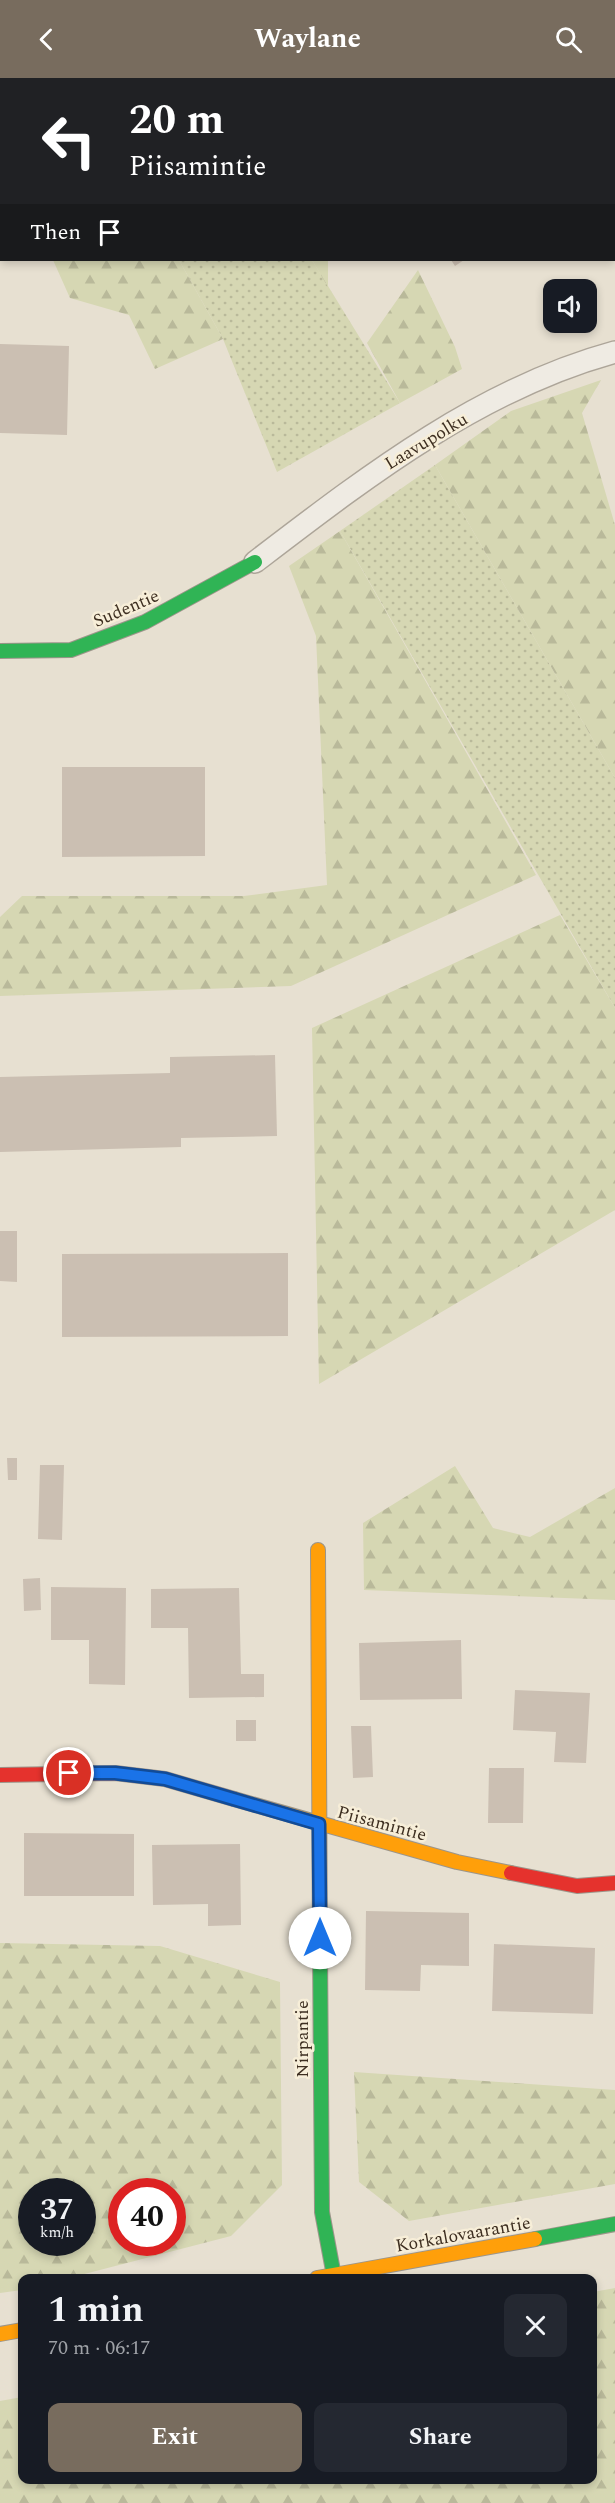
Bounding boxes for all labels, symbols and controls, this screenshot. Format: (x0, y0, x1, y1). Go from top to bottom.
text: Waylane (254, 18, 361, 60)
icon: back (30, 23, 63, 56)
icon: search (552, 23, 585, 56)
text: 20 m (129, 89, 224, 152)
icon: left (30, 102, 108, 180)
text: Piisamintie (129, 146, 266, 188)
text: Then (30, 216, 81, 249)
icon: arrive (93, 216, 126, 249)
map controls (543, 279, 597, 333)
button: sound (543, 279, 597, 333)
street label: Laavupolku (379, 406, 473, 477)
street label: Sudentie (89, 582, 164, 634)
pin (43, 1747, 94, 1798)
icon: arrive (52, 1756, 85, 1789)
street label: Piisamintie (334, 1799, 430, 1848)
position arrow (288, 1906, 352, 1970)
street label: Nirpantie (289, 2000, 316, 2078)
speed limit sign: 40 (108, 2178, 186, 2256)
text: 37 (40, 2187, 74, 2233)
street label: Korkalovaarantie (394, 2209, 533, 2260)
text: km/h (40, 2221, 74, 2244)
text: 1 min (48, 2283, 144, 2338)
button: close (504, 2294, 567, 2357)
text: 70 m · 06:17 (48, 2333, 150, 2363)
button: Exit (48, 2403, 302, 2472)
button: Share (314, 2403, 567, 2472)

